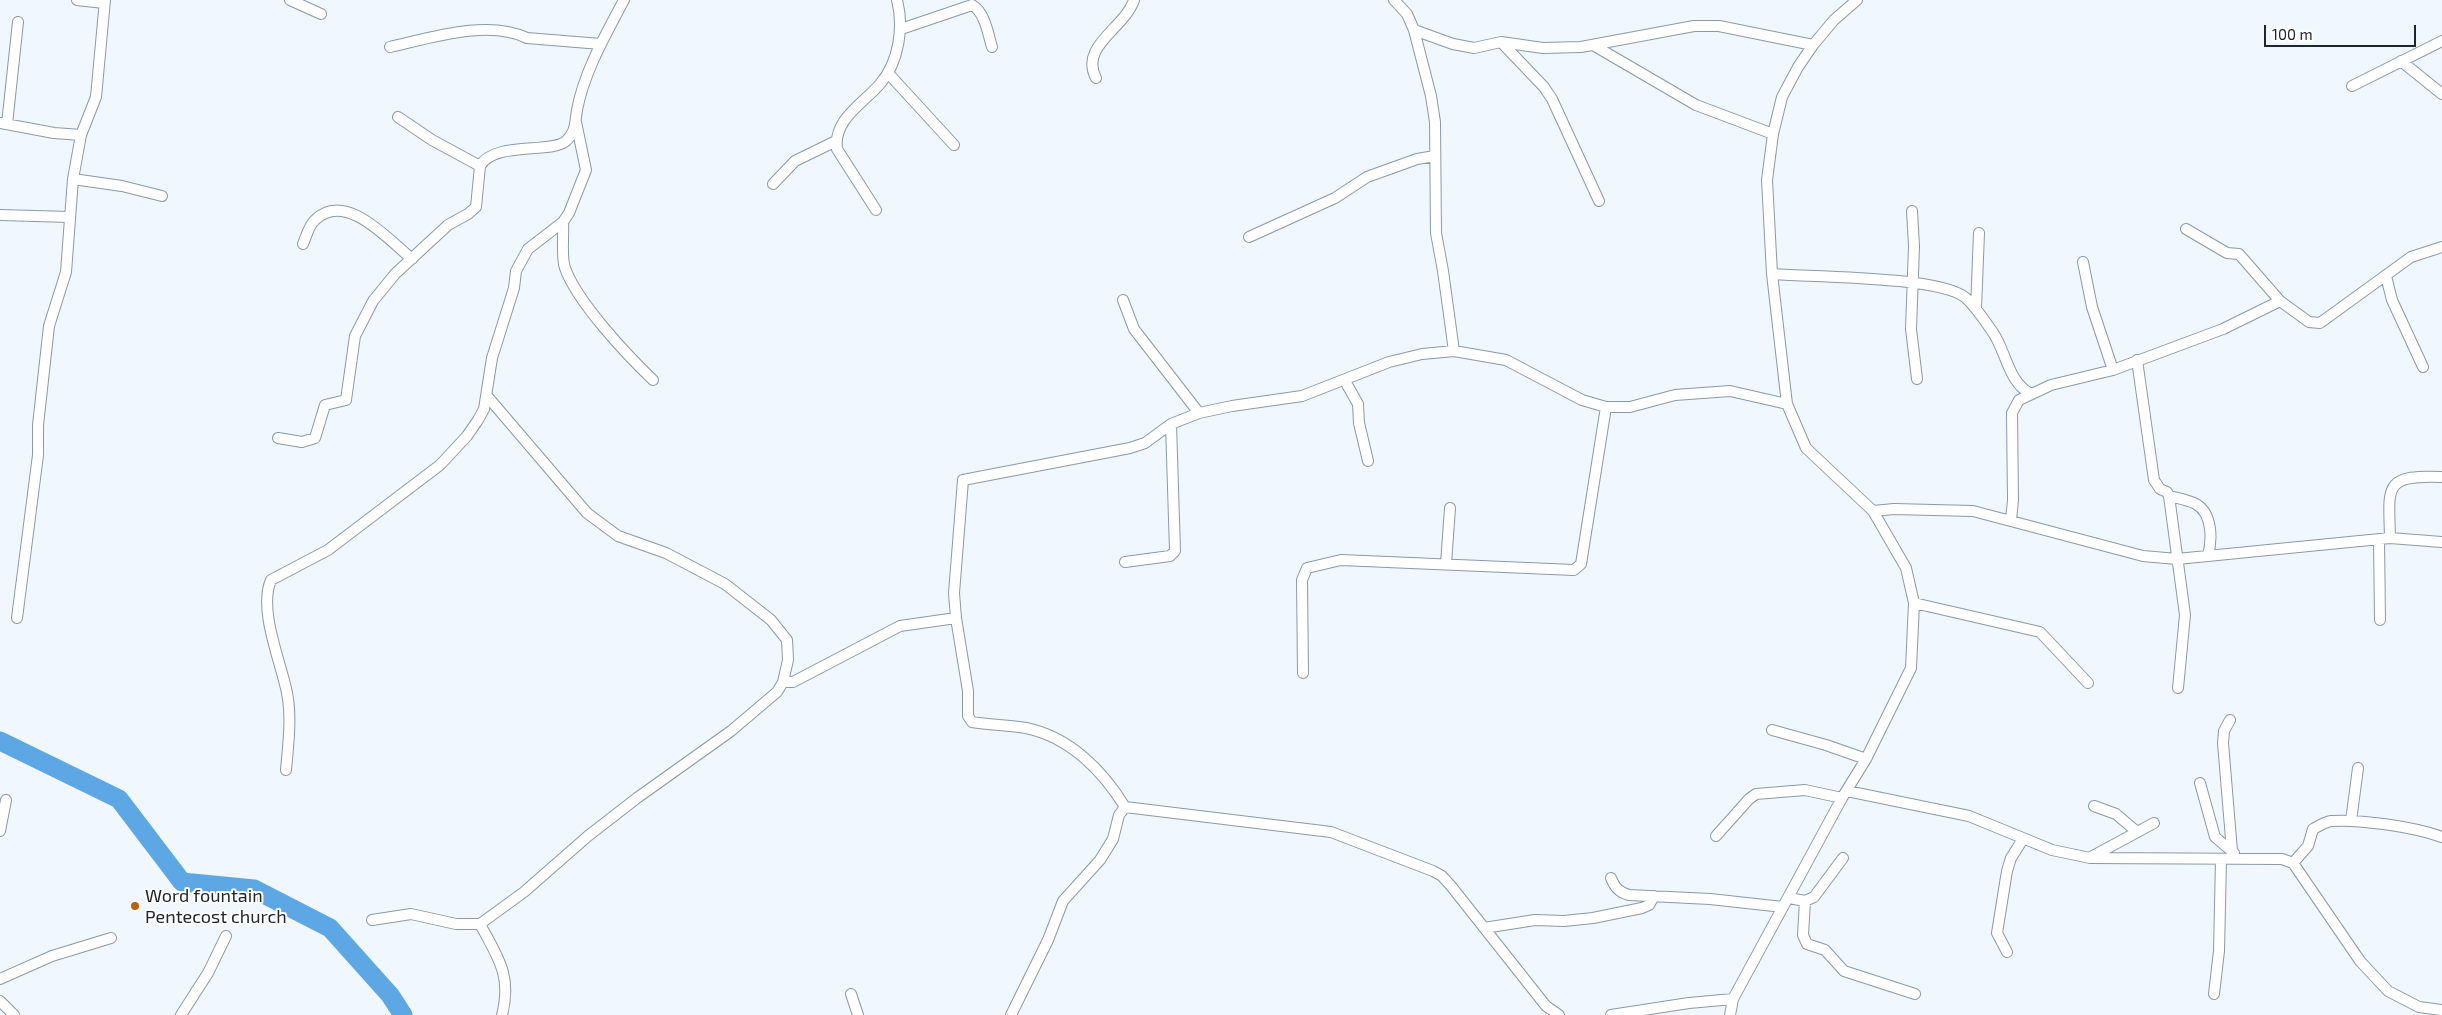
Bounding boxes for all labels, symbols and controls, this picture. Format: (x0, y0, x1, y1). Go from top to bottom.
scale bar (2267, 15, 2420, 47)
text: 100 m (2272, 25, 2313, 43)
place label: Word fountain Pentecost church (145, 885, 287, 928)
marker: Word fountain Pentecost church (129, 900, 141, 912)

